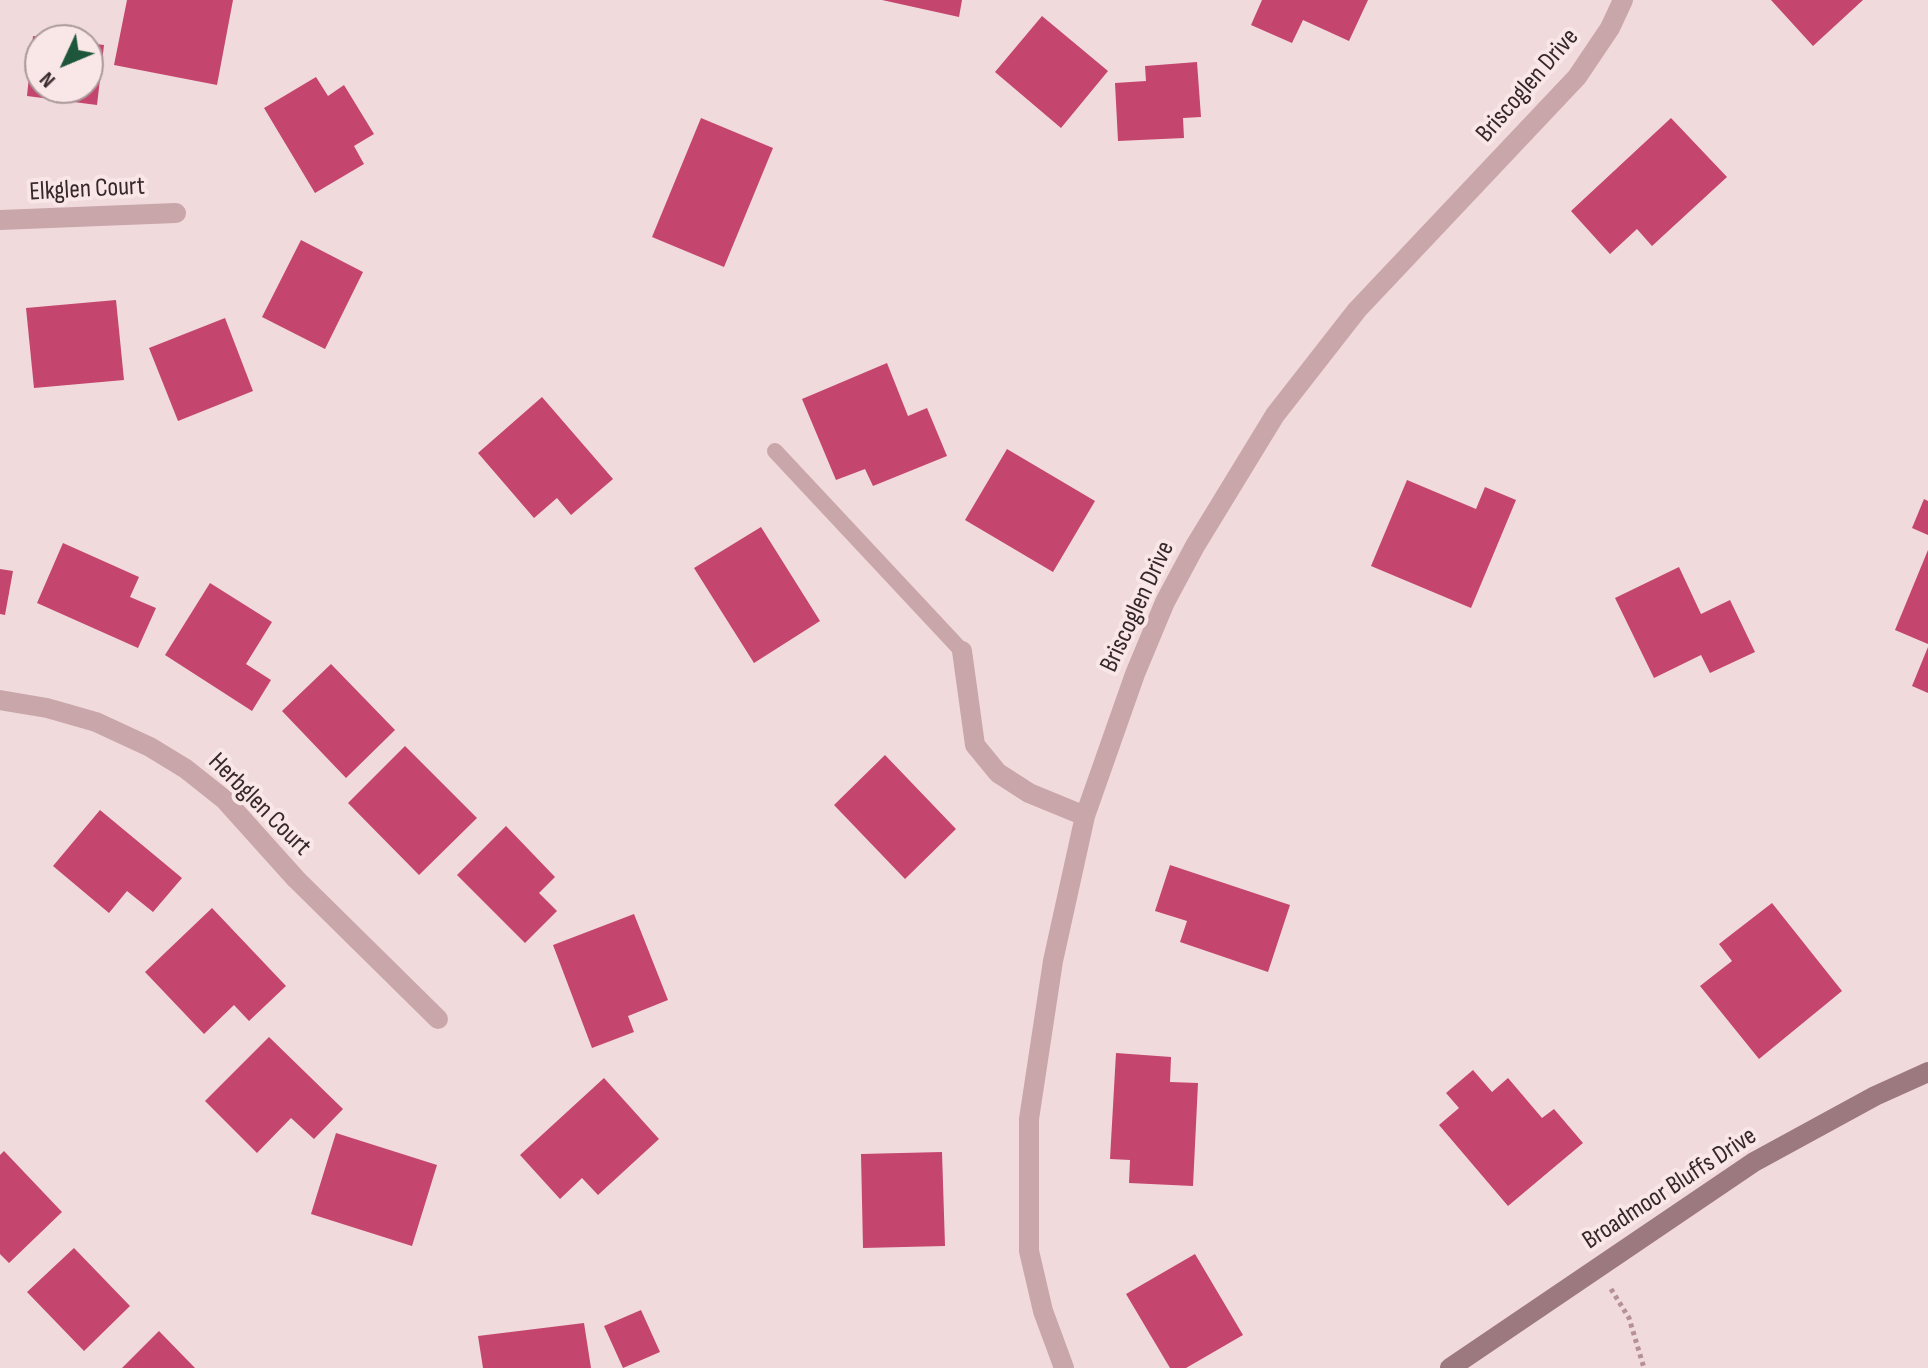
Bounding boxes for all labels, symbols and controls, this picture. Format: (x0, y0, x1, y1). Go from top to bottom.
street label: Briscoglen Drive (1470, 23, 1586, 149)
north arrow (24, 24, 104, 104)
text: N (34, 66, 62, 93)
street label: Elkglen Court (28, 171, 146, 209)
street label: Briscoglen Drive (1094, 537, 1182, 677)
street label: Herbglen Court (201, 747, 317, 863)
street label: Broadmoor Bluffs Drive (1577, 1121, 1763, 1257)

